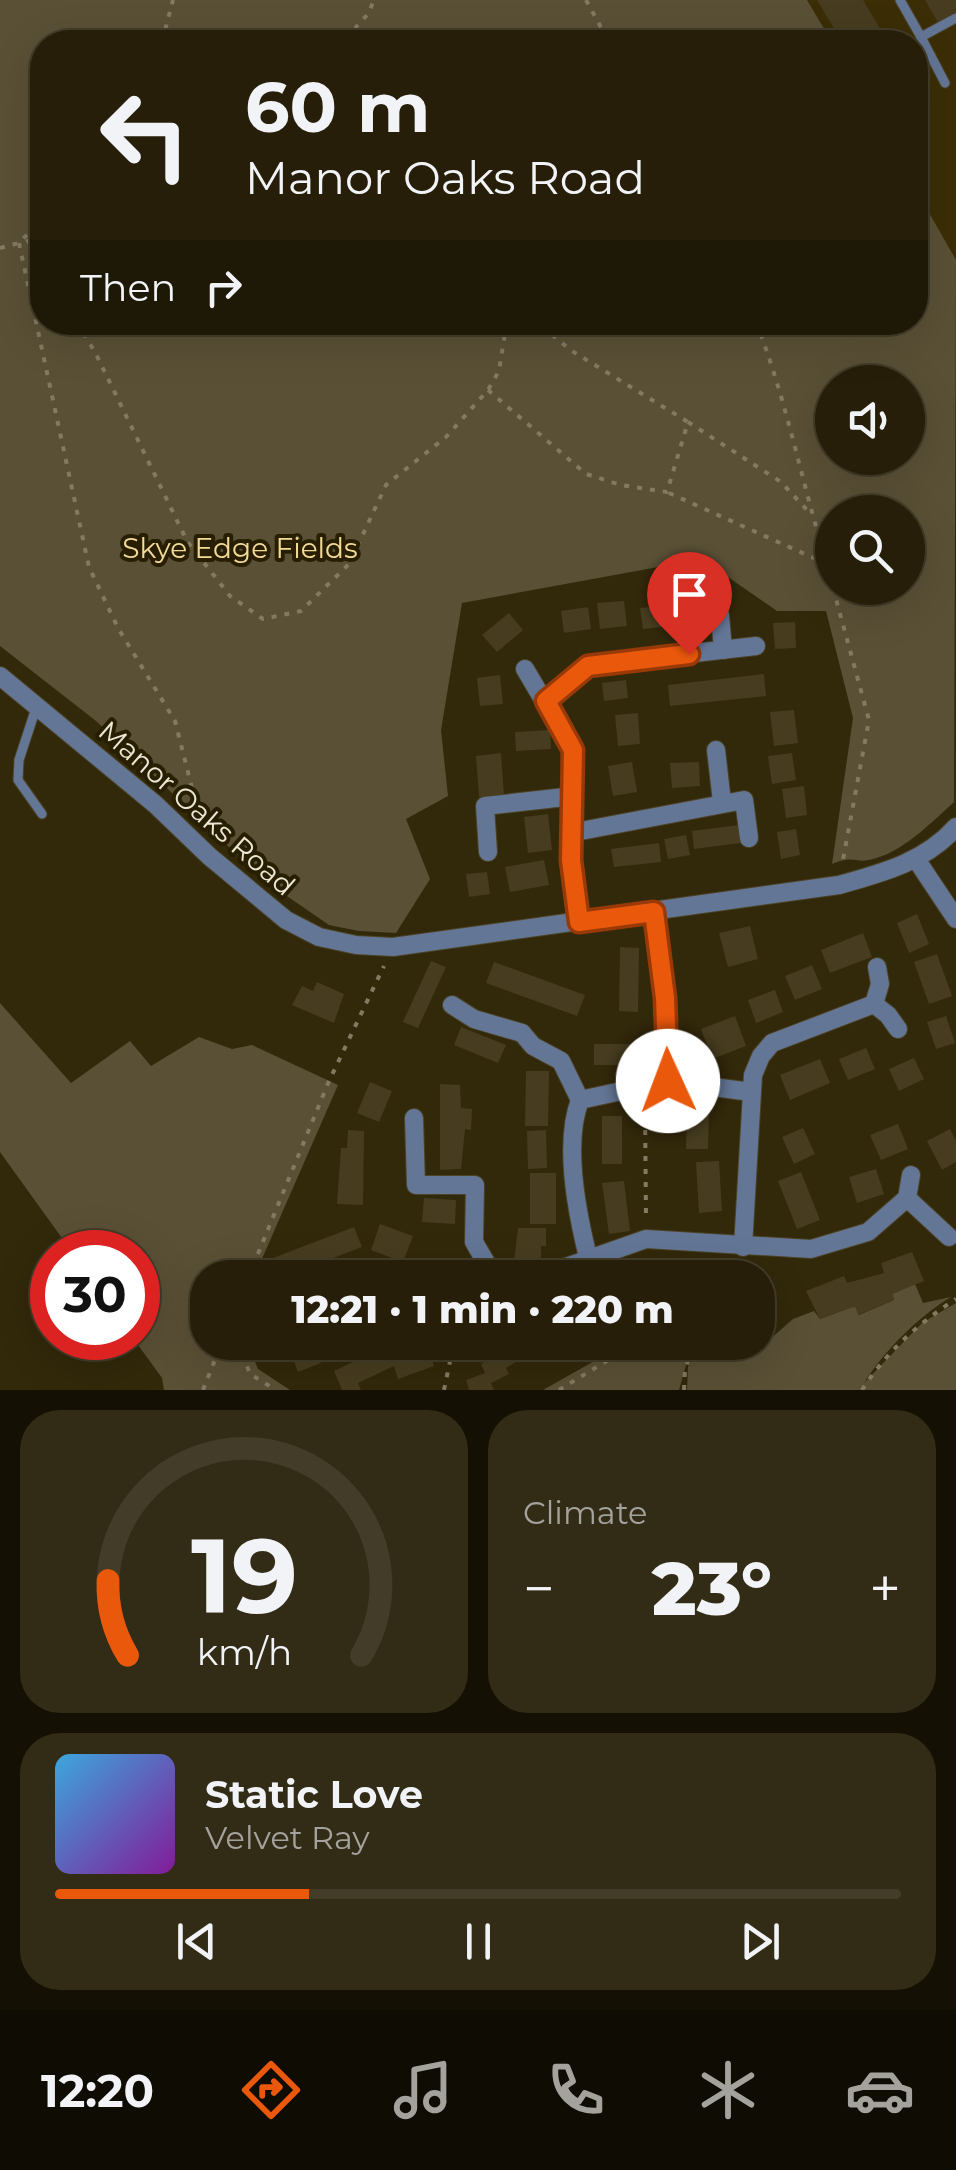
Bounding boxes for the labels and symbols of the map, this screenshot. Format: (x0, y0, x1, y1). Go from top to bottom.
park label: Skye Edge Fields (122, 531, 358, 565)
pin (647, 552, 732, 655)
street label: Manor Oaks Road (92, 714, 302, 902)
position arrow (616, 1029, 720, 1133)
speed limit sign: 30 (30, 1230, 160, 1360)

